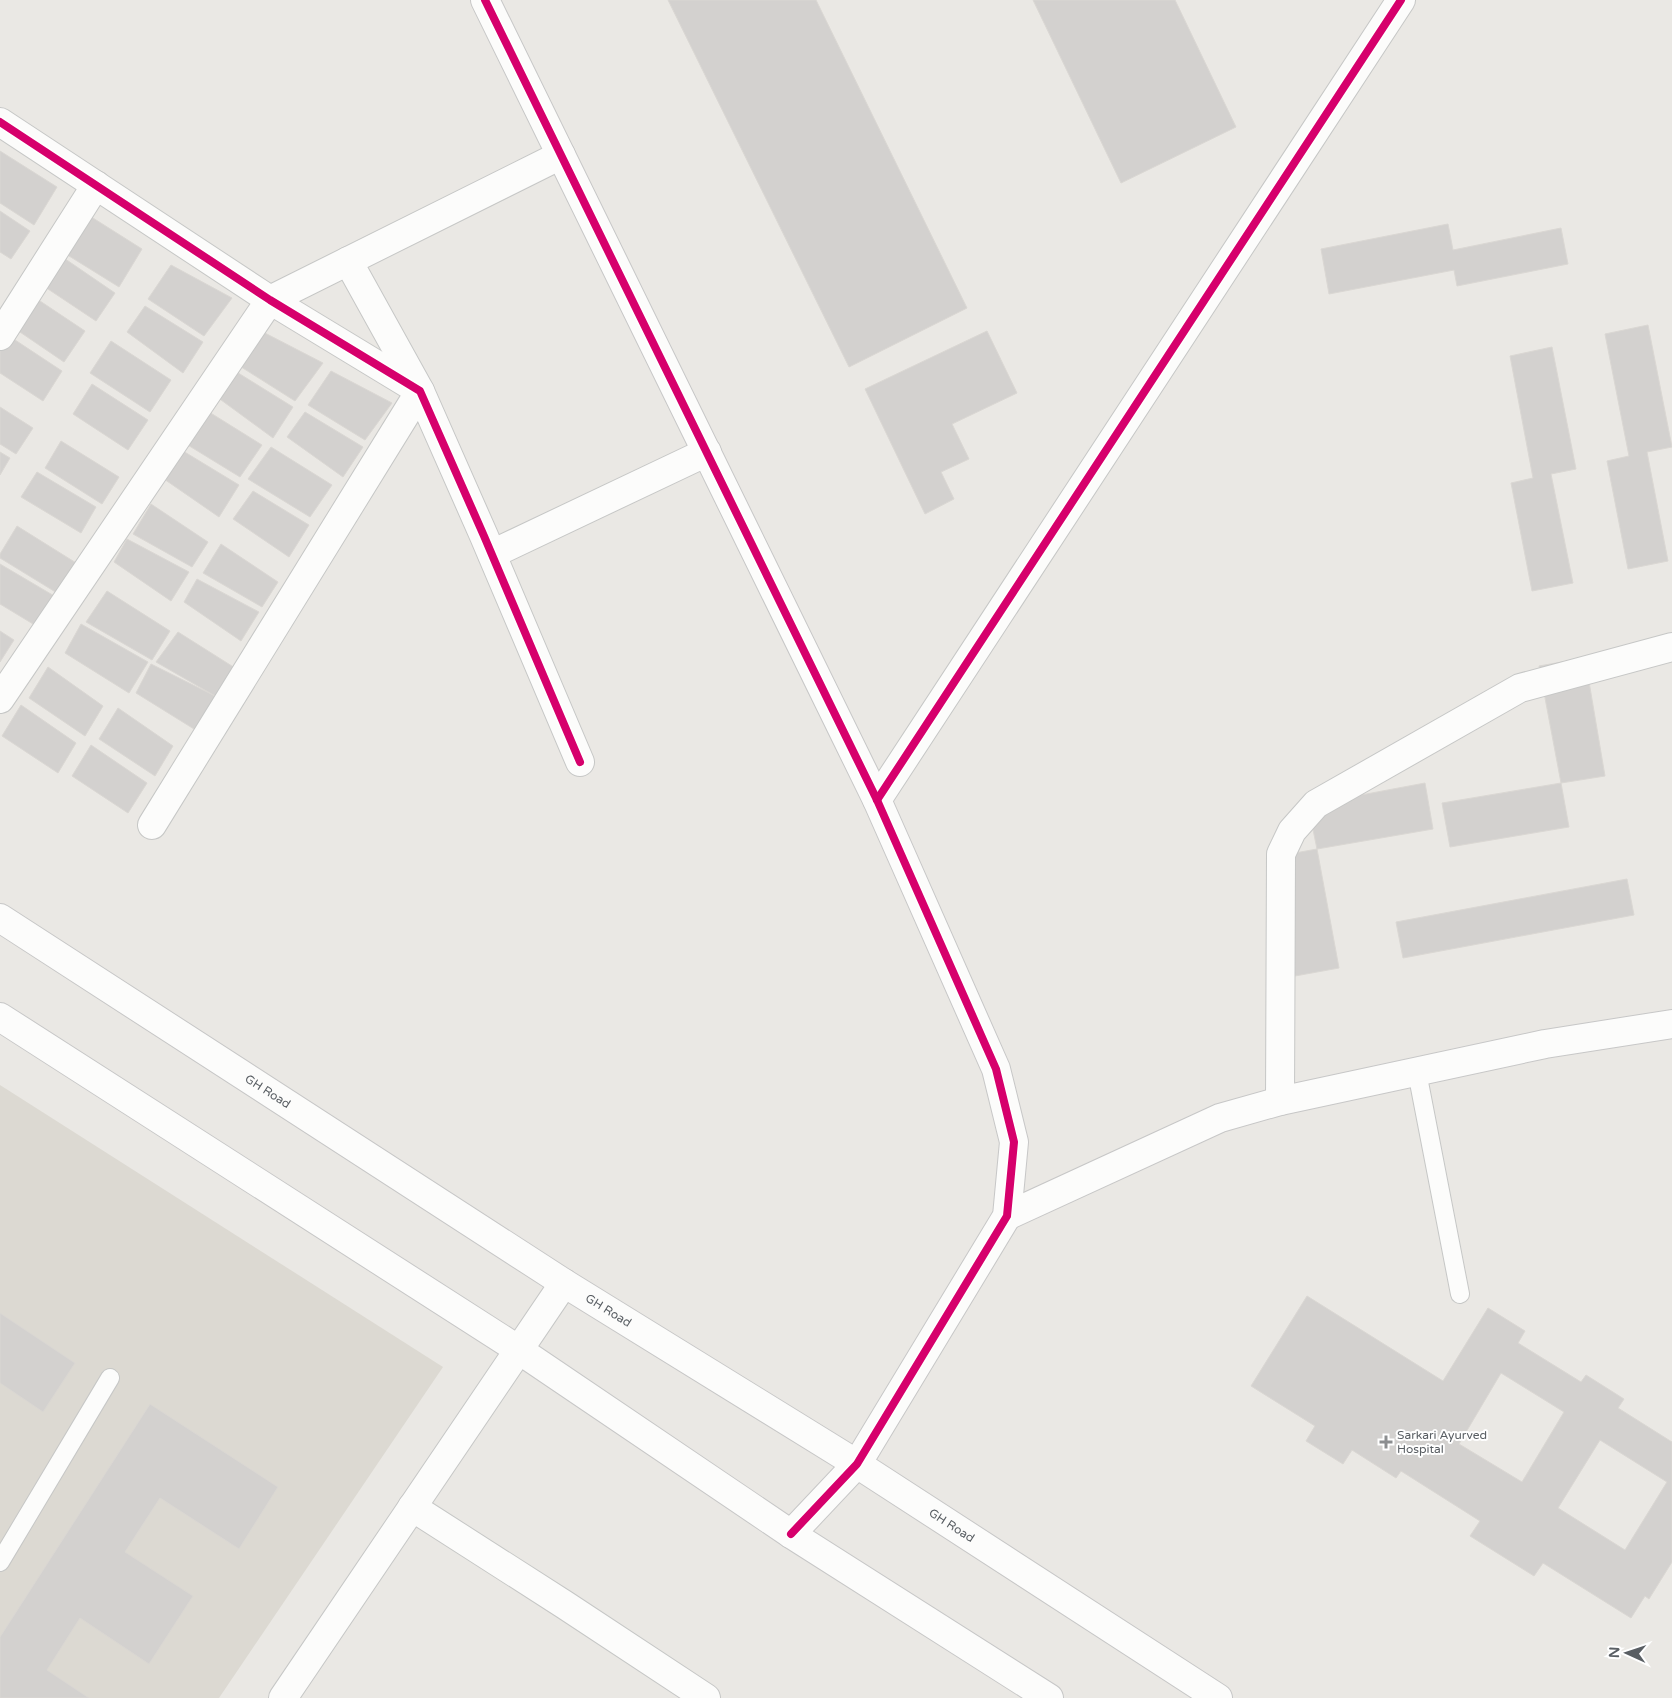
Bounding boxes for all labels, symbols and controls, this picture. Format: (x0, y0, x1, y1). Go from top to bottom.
street label: GH Road (242, 1071, 293, 1111)
street label: GH Road (583, 1291, 634, 1330)
place label: Sarkari Ayurved Hospital (1397, 1428, 1487, 1456)
marker: Sarkari Ayurved Hospital (1379, 1435, 1393, 1449)
street label: GH Road (926, 1505, 977, 1545)
north arrow (1602, 1628, 1652, 1678)
text: N (1606, 1646, 1623, 1658)

